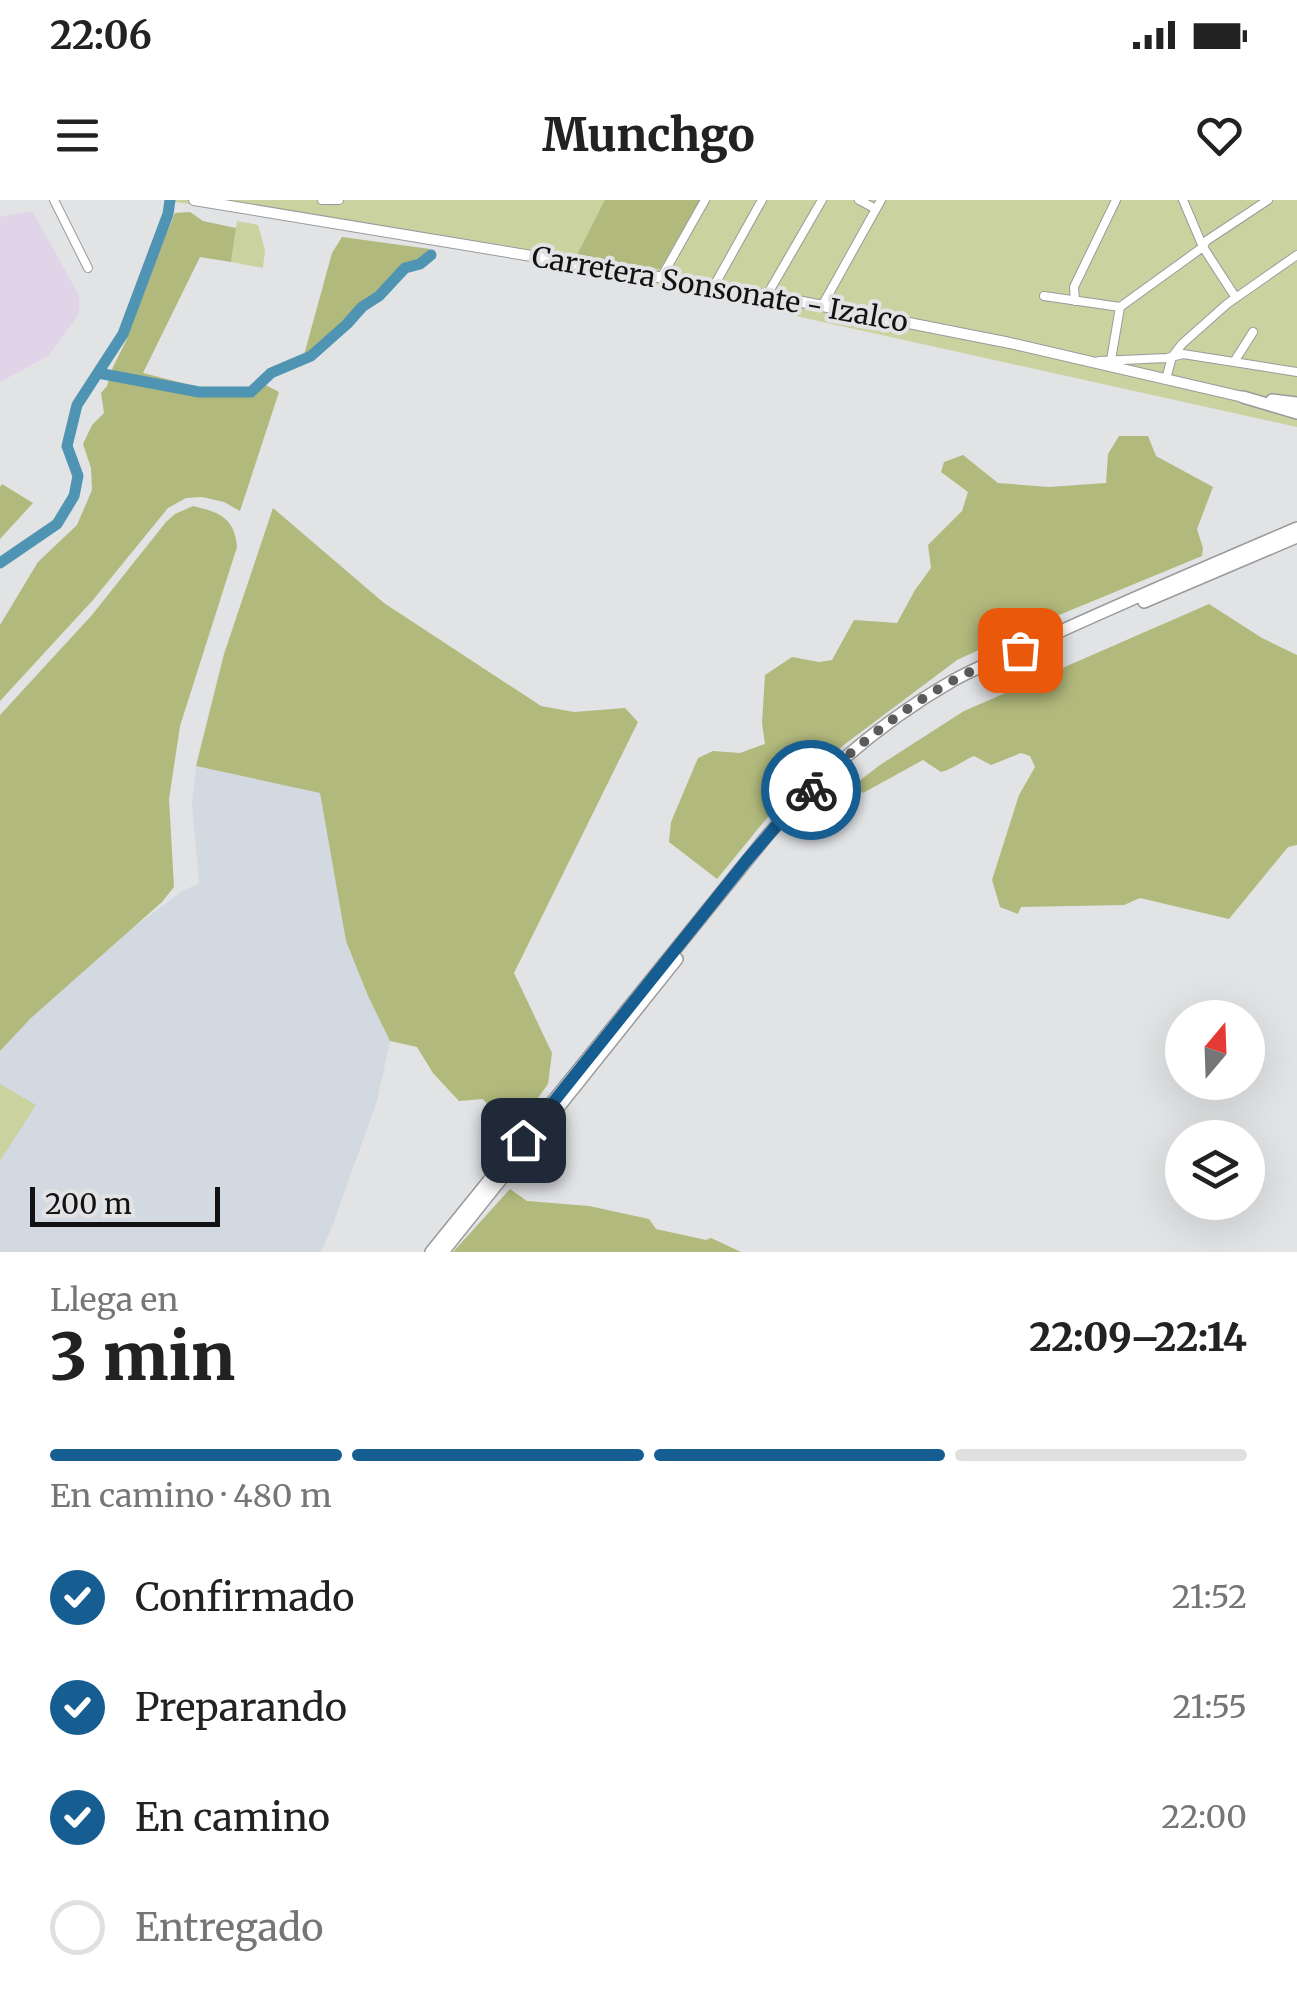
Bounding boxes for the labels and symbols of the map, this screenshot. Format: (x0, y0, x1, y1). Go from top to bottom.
street label: Carretera Sonsonate - Izalco (529, 238, 911, 340)
pin (978, 608, 1063, 693)
courier (761, 740, 861, 840)
north arrow (1165, 1000, 1265, 1100)
pin (481, 1098, 566, 1183)
scale bar (30, 1182, 220, 1226)

